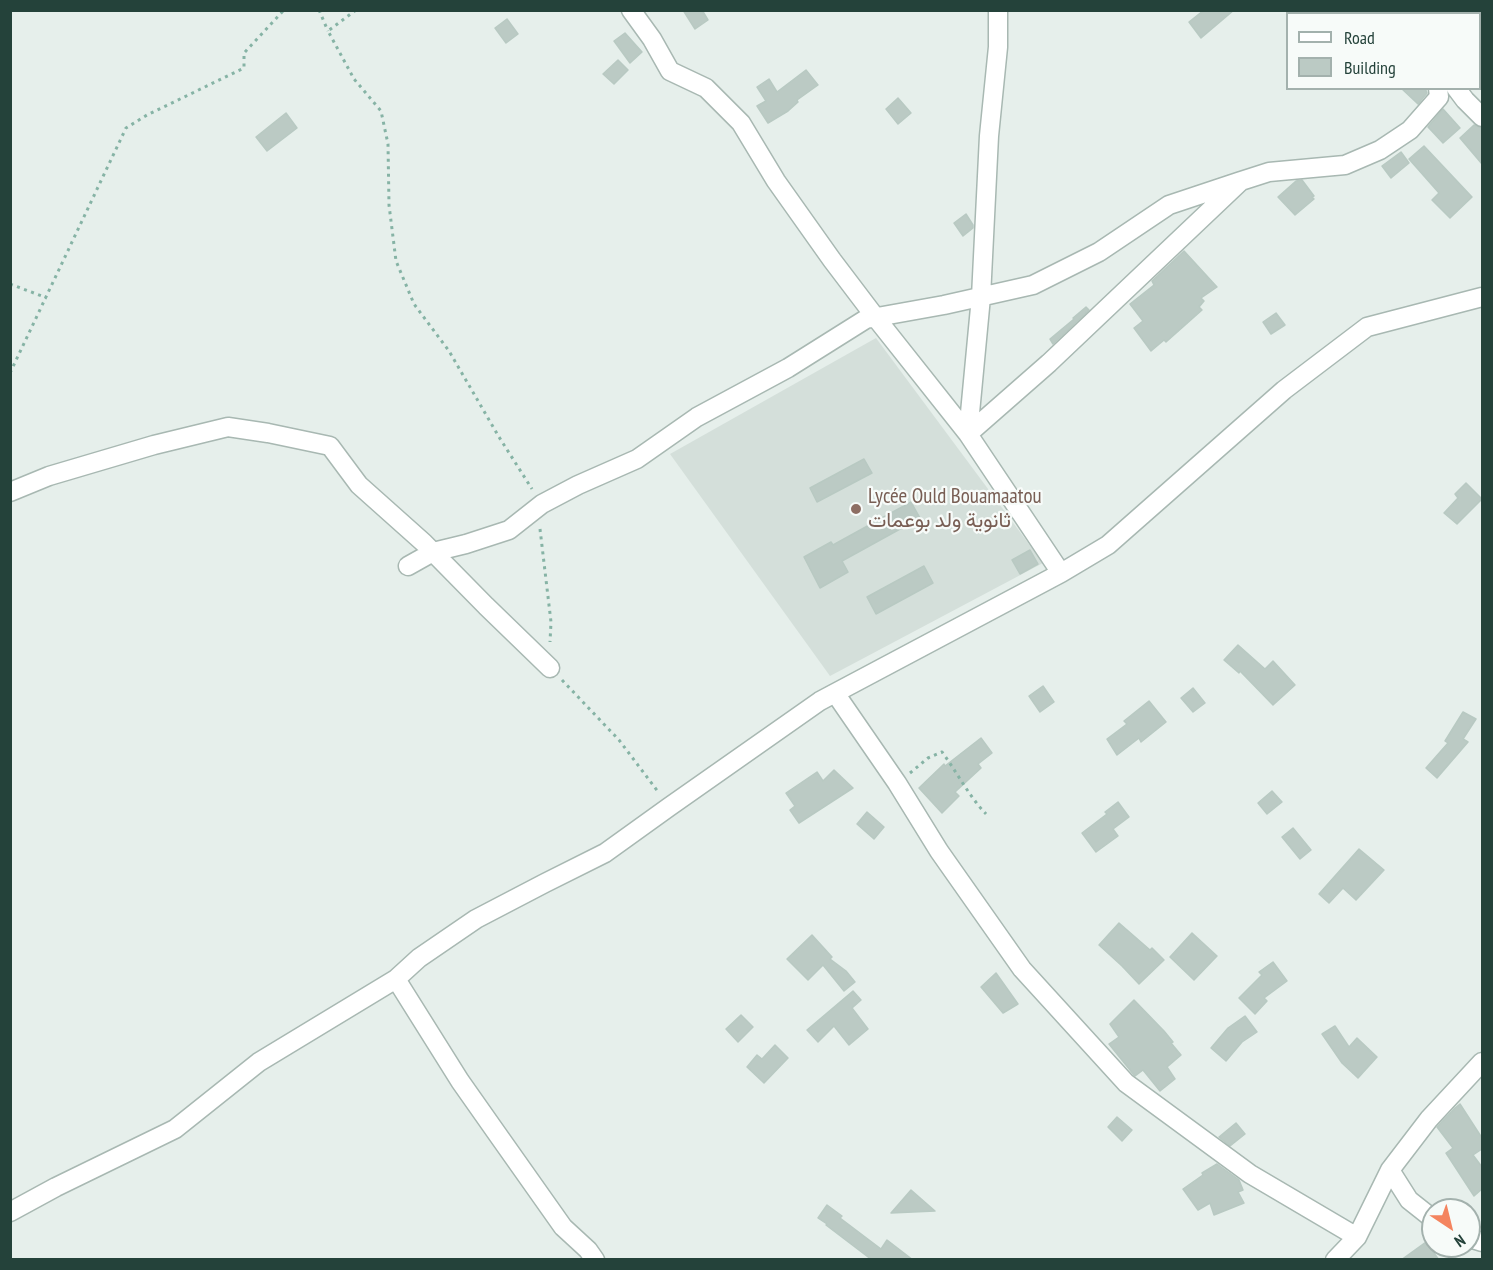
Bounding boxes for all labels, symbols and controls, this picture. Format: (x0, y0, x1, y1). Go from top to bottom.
legend (1286, 12, 1481, 90)
text: Road (1344, 26, 1375, 49)
text: Building (1344, 56, 1396, 79)
place label: Lycée Ould Bouamaatou ثانوية ولد بوعمات (868, 484, 1042, 534)
marker: Lycée Ould Bouamaatou ثانوية ولد بوعمات (849, 502, 863, 516)
north arrow (1421, 1198, 1481, 1258)
text: N (1451, 1230, 1469, 1252)

